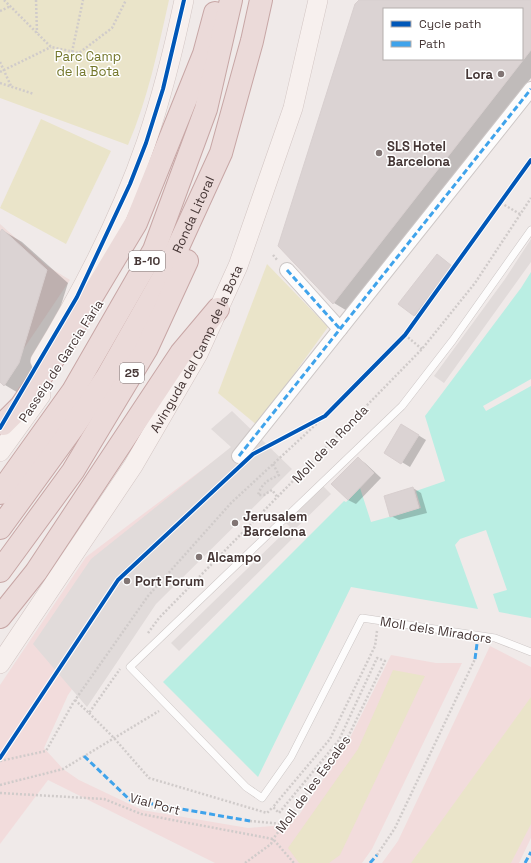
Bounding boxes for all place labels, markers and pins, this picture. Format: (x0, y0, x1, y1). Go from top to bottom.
place label: Lora (465, 66, 493, 83)
marker: Lora (496, 69, 506, 79)
place label: SLS Hotel Barcelona (387, 138, 451, 170)
marker: SLS Hotel Barcelona (374, 148, 384, 158)
place label: Jerusalem Barcelona (243, 508, 307, 540)
marker: Jerusalem Barcelona (230, 518, 240, 528)
place label: Alcampo (207, 549, 261, 566)
marker: Alcampo (194, 552, 204, 562)
place label: Port Forum (135, 573, 204, 590)
marker: Port Forum (122, 576, 132, 586)

